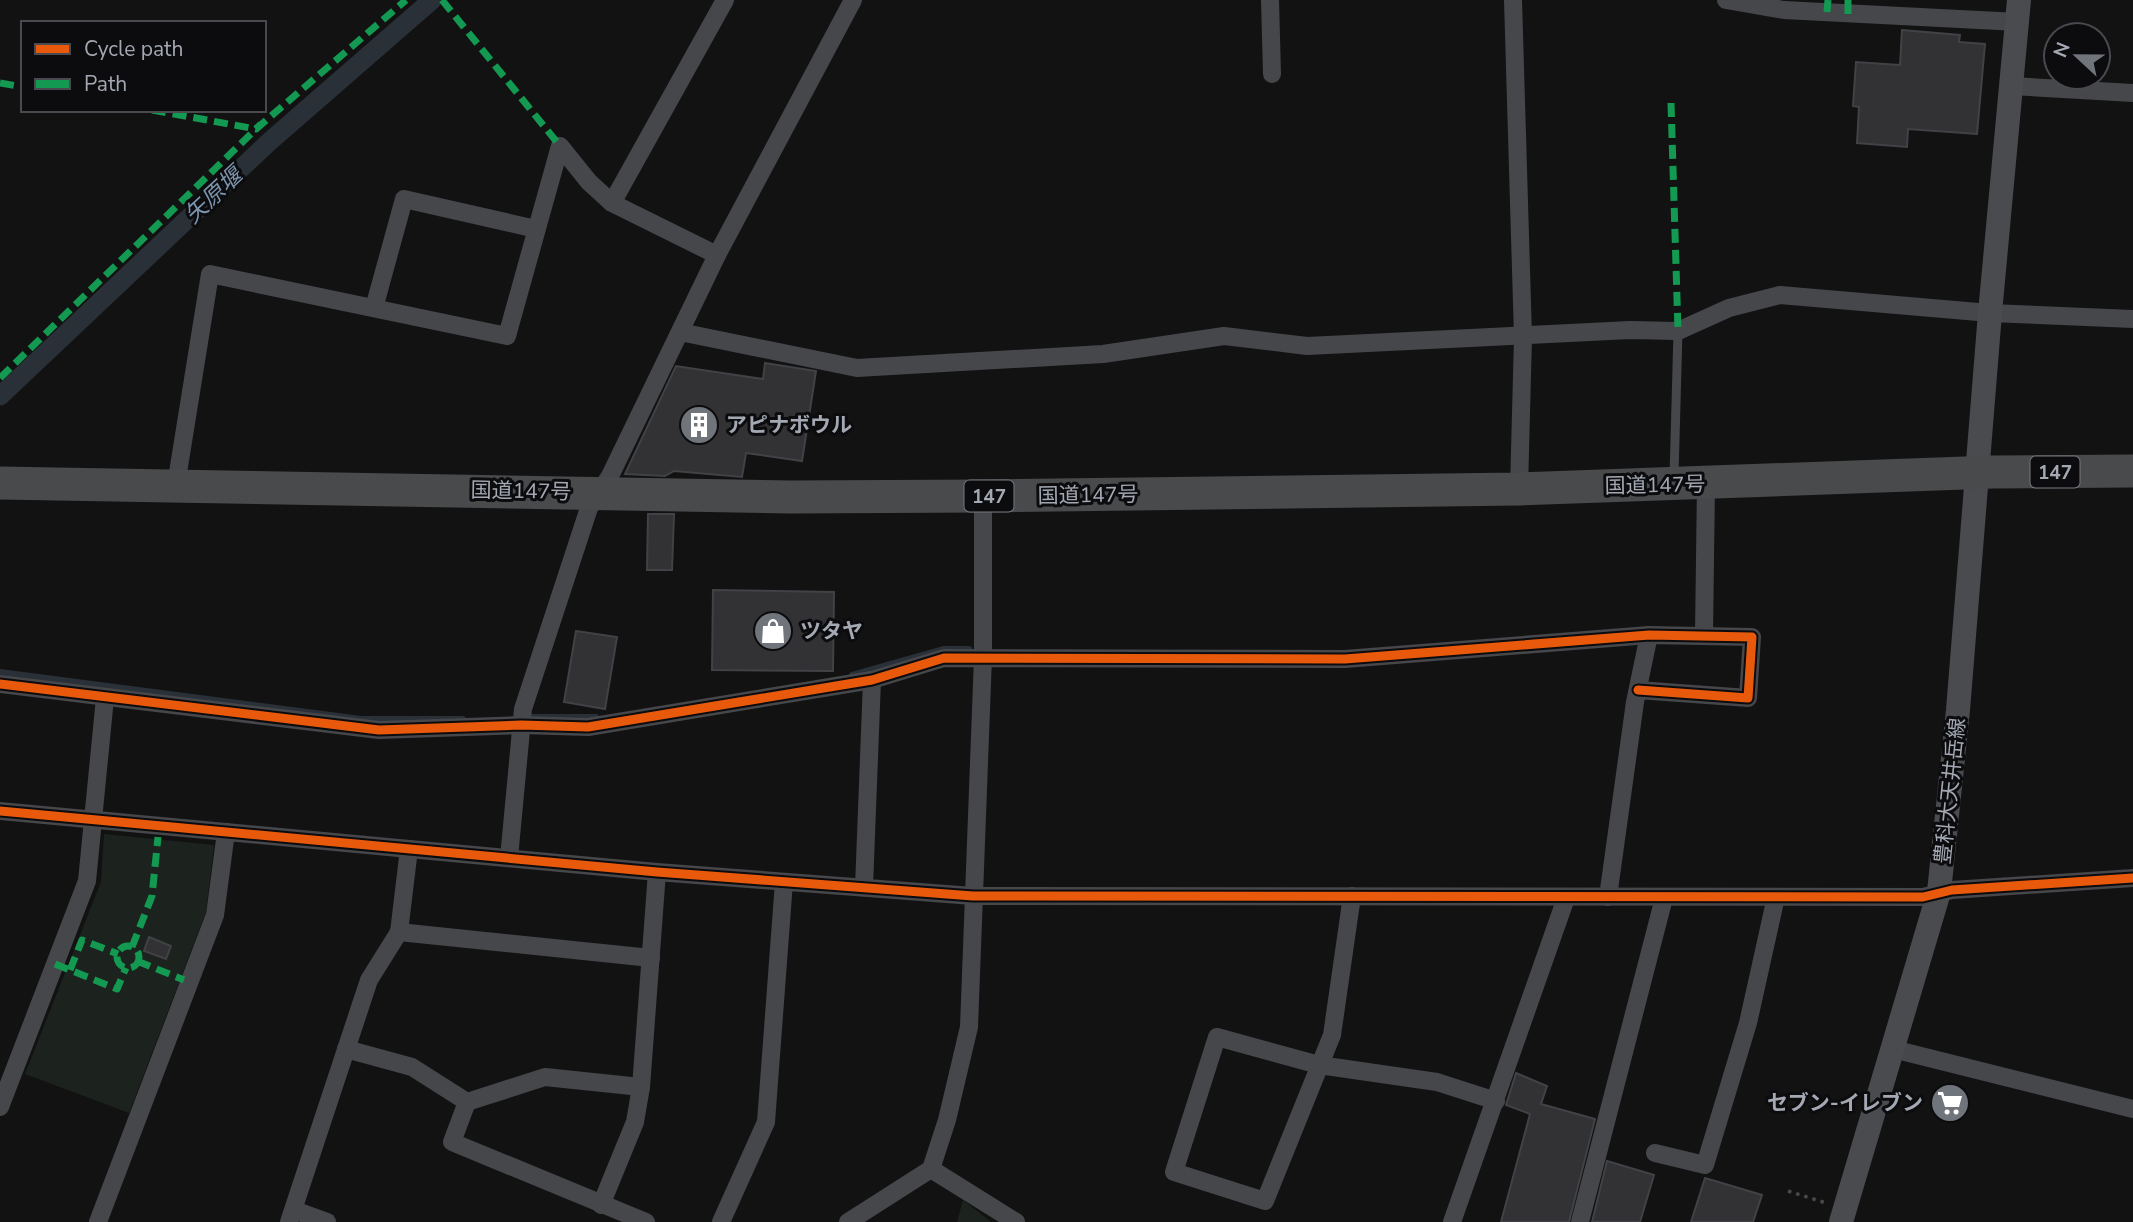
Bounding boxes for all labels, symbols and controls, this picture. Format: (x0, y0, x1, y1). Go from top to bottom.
legend (21, 21, 266, 112)
north arrow (2042, 21, 2112, 91)
text: Cycle path (84, 35, 183, 63)
text: N (2047, 39, 2077, 61)
text: Path (84, 70, 127, 98)
water label: 矢原堰 (178, 158, 252, 230)
building icon: アピナボウル (678, 404, 720, 446)
place label: アピナボウル (726, 411, 852, 439)
road number: 147 (2030, 457, 2080, 488)
street label: 国道147号 (1604, 470, 1706, 500)
street label: 国道147号 (470, 476, 572, 506)
street label: 国道147号 (1037, 480, 1139, 510)
road number: 147 (964, 481, 1014, 512)
shop icon: ツタヤ (752, 610, 794, 652)
place label: ツタヤ (800, 617, 863, 645)
street label: 豊科大天井岳線 (1928, 716, 1972, 866)
supermarket icon: セブン-イレブン (1929, 1082, 1971, 1124)
place label: セブン-イレブン (1767, 1089, 1923, 1117)

